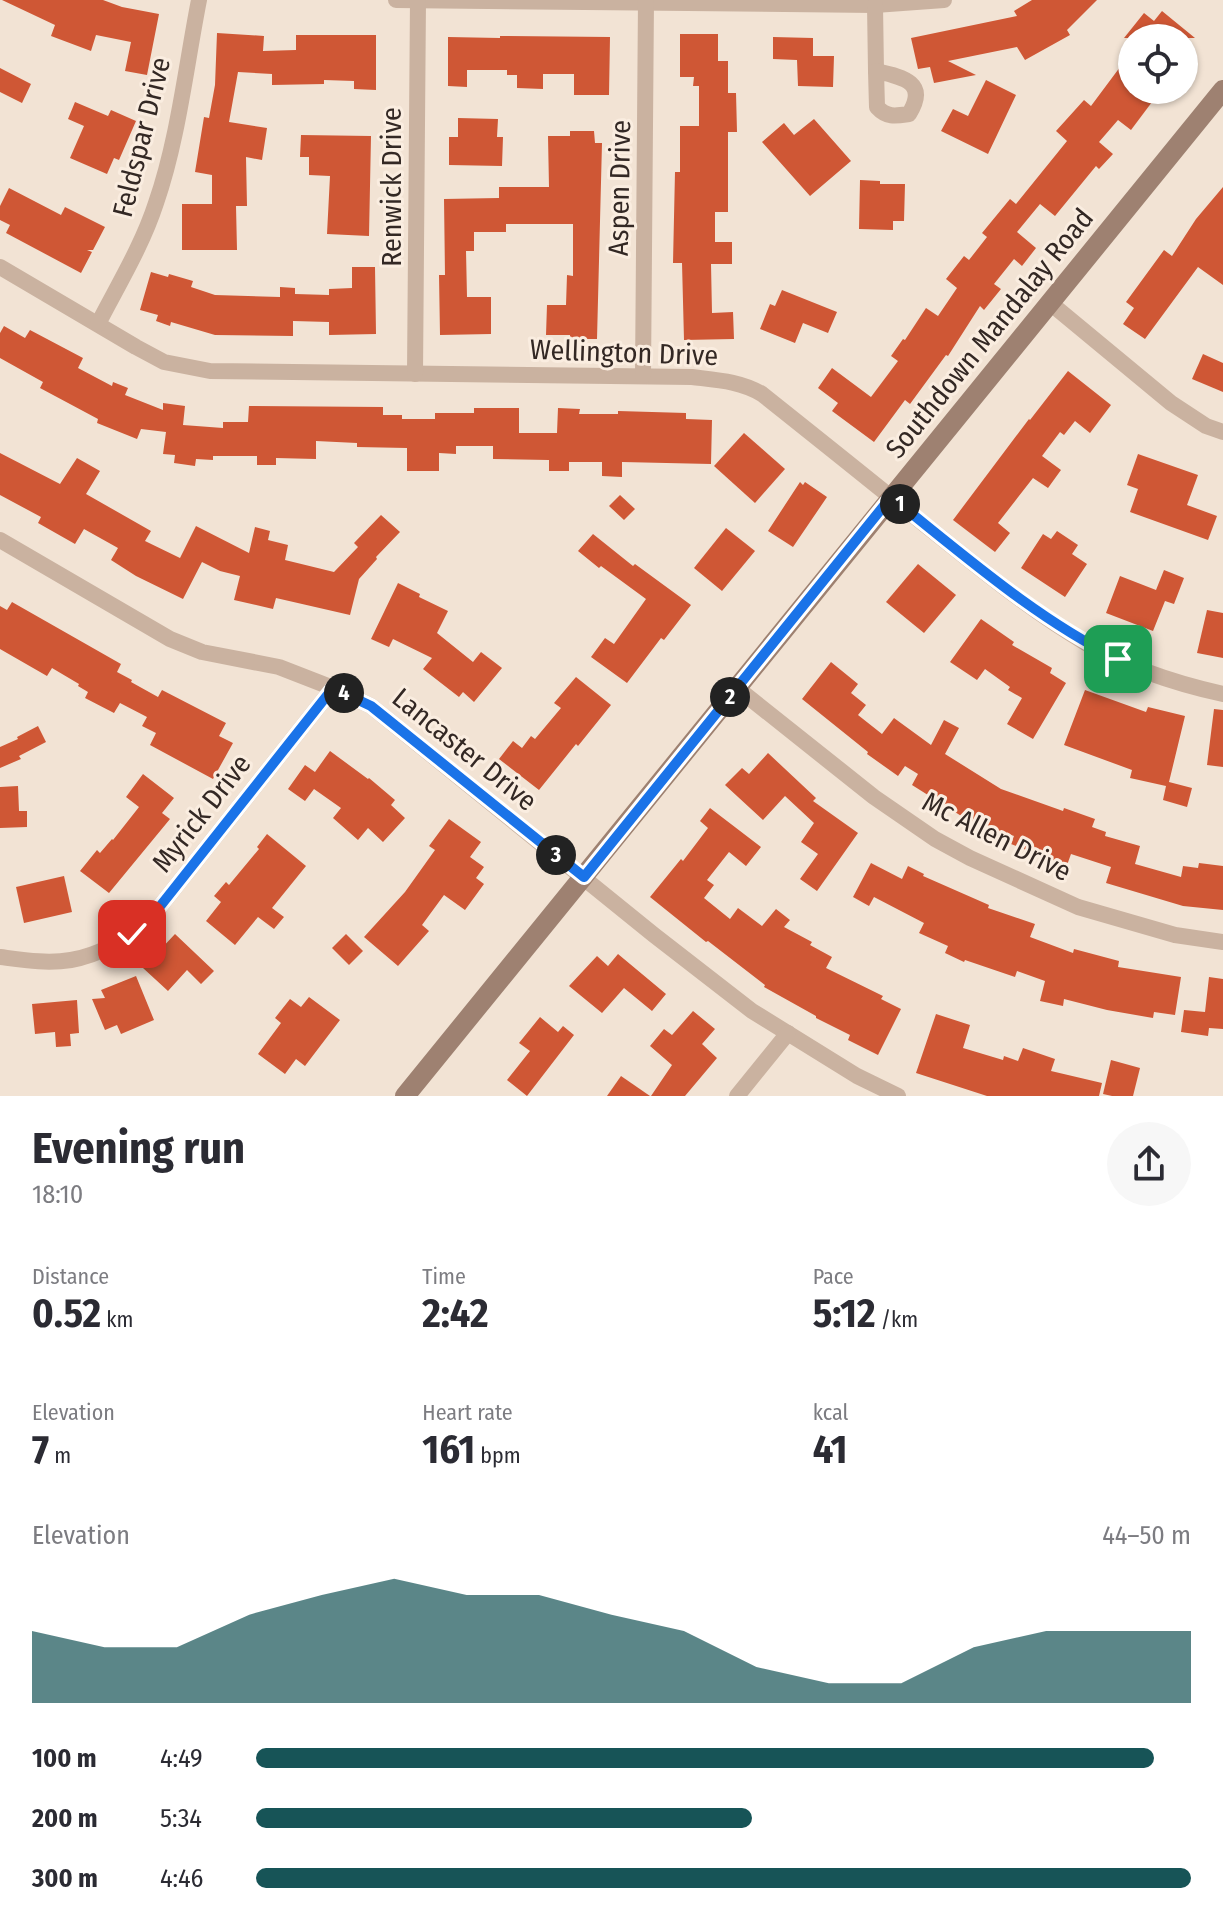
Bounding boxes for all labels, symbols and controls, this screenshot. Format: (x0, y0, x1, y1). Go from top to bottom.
map controls (1118, 24, 1198, 104)
button: locate (1118, 24, 1198, 104)
street label: Feldspar Drive (106, 54, 177, 220)
street label: Renwick Drive (375, 107, 408, 267)
street label: Aspen Drive (602, 120, 637, 256)
street label: Southdown Mandalay Road (879, 202, 1100, 465)
street label: Wellington Drive (529, 333, 719, 372)
pin: 1 (880, 484, 920, 524)
text: 1 (895, 490, 905, 517)
pin (1084, 625, 1152, 693)
icon: arrive (1096, 637, 1140, 681)
pin: 4 (324, 673, 364, 713)
pin: 2 (710, 677, 750, 717)
text: 4 (338, 679, 350, 706)
street label: Lancaster Drive (386, 681, 543, 818)
text: 2 (725, 683, 735, 710)
street label: Myrick Drive (145, 748, 258, 879)
street label: Mc Allen Drive (917, 785, 1077, 888)
pin: 3 (536, 835, 576, 875)
text: 3 (551, 841, 561, 868)
pin (98, 900, 166, 968)
icon: check (110, 912, 154, 956)
text: Evening run (32, 1122, 245, 1175)
button: share (1107, 1122, 1191, 1206)
text: 18:10 (32, 1179, 83, 1210)
text: Distance (32, 1263, 109, 1290)
text: Time (422, 1263, 466, 1290)
text: Pace (813, 1263, 854, 1290)
text: 0.52 (32, 1290, 101, 1338)
text: 2:42 (422, 1290, 488, 1338)
text: 5:12 (813, 1290, 876, 1338)
text: km (101, 1306, 133, 1333)
text: /km (876, 1306, 918, 1333)
text: Elevation (32, 1399, 115, 1426)
text: Heart rate (422, 1399, 513, 1426)
text: kcal (813, 1399, 848, 1426)
text: 7 (32, 1426, 49, 1474)
text: 161 (422, 1426, 475, 1474)
text: 41 (813, 1426, 847, 1474)
text: m (49, 1442, 71, 1469)
text: bpm (475, 1442, 521, 1469)
text: Elevation (32, 1520, 130, 1551)
text: 44–50 m (1102, 1520, 1191, 1551)
text: 100 m (32, 1743, 97, 1774)
text: 4:49 (160, 1743, 203, 1774)
text: 200 m (32, 1803, 98, 1834)
text: 5:34 (160, 1803, 202, 1834)
text: 300 m (32, 1863, 98, 1894)
text: 4:46 (160, 1863, 203, 1894)

